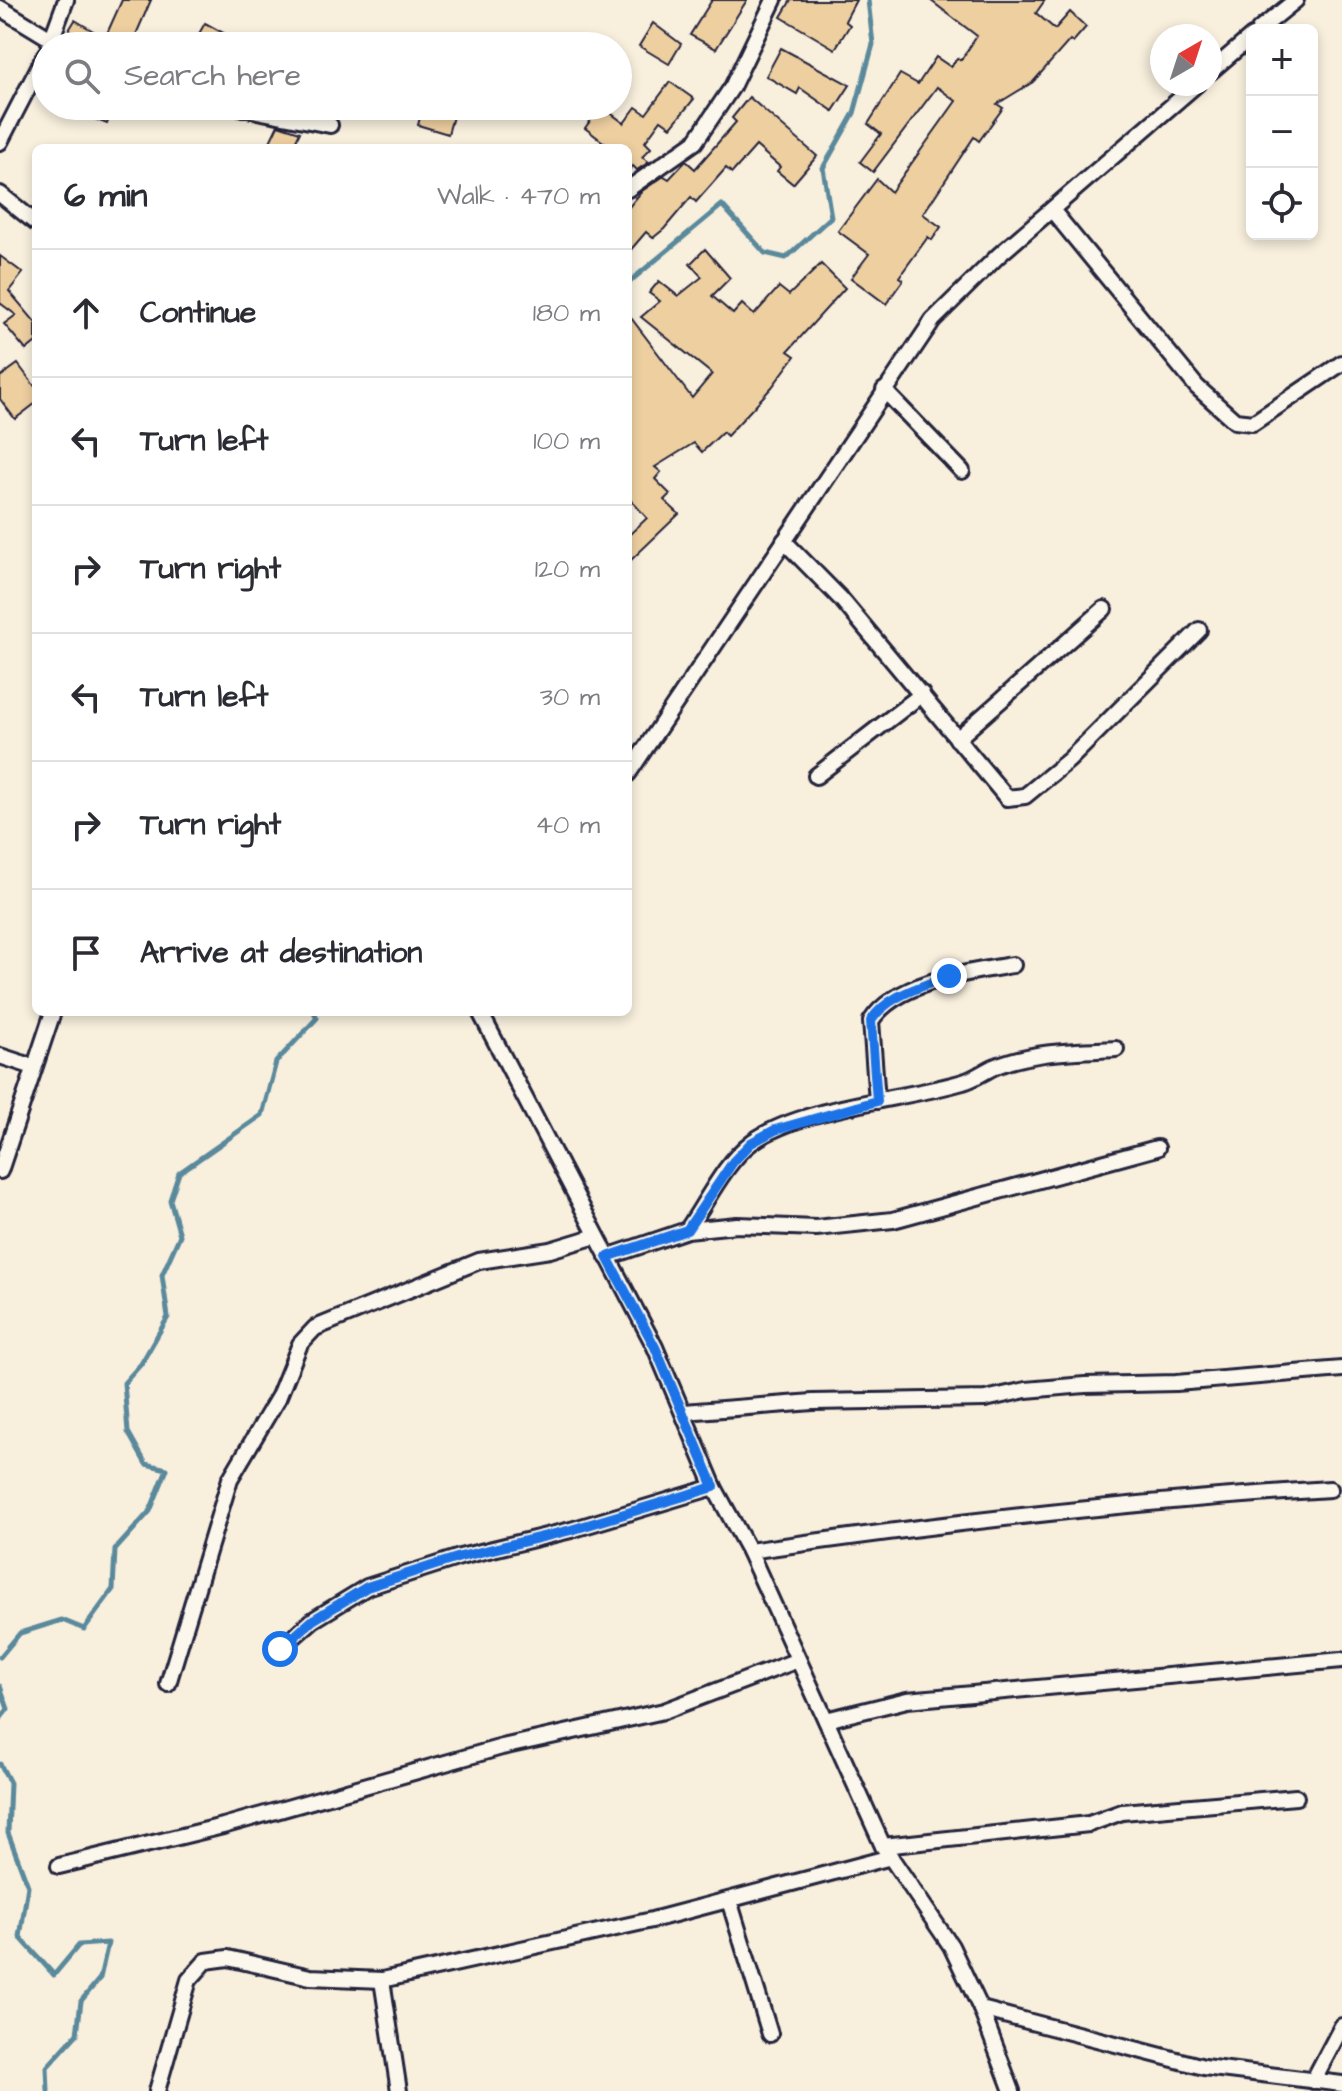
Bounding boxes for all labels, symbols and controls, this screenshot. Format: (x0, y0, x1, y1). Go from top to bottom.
north arrow (1150, 24, 1222, 96)
map controls (1246, 24, 1318, 240)
button: + (1246, 24, 1318, 96)
search box (32, 32, 632, 120)
icon: search (60, 54, 104, 98)
text: Search here (124, 55, 301, 97)
button: − (1246, 96, 1318, 168)
button: locate (1246, 168, 1318, 240)
text: 6 min (64, 172, 148, 220)
text: Walk · 470 m (437, 178, 600, 214)
icon: ahead (64, 291, 108, 335)
text: Continue (140, 292, 256, 334)
text: 180 m (533, 295, 600, 331)
icon: left (64, 419, 108, 463)
text: Turn left (140, 420, 268, 462)
text: 100 m (533, 423, 600, 459)
icon: right (64, 547, 108, 591)
text: Turn right (140, 548, 281, 590)
text: 120 m (535, 551, 600, 587)
icon: left (64, 675, 108, 719)
text: Turn left (140, 676, 268, 718)
text: 30 m (540, 679, 600, 715)
icon: right (64, 803, 108, 847)
text: Turn right (140, 804, 281, 846)
text: 40 m (535, 807, 600, 843)
icon: arrive (64, 931, 108, 975)
text: Arrive at destination (140, 932, 422, 974)
route end (931, 958, 967, 994)
route start (262, 1631, 298, 1667)

